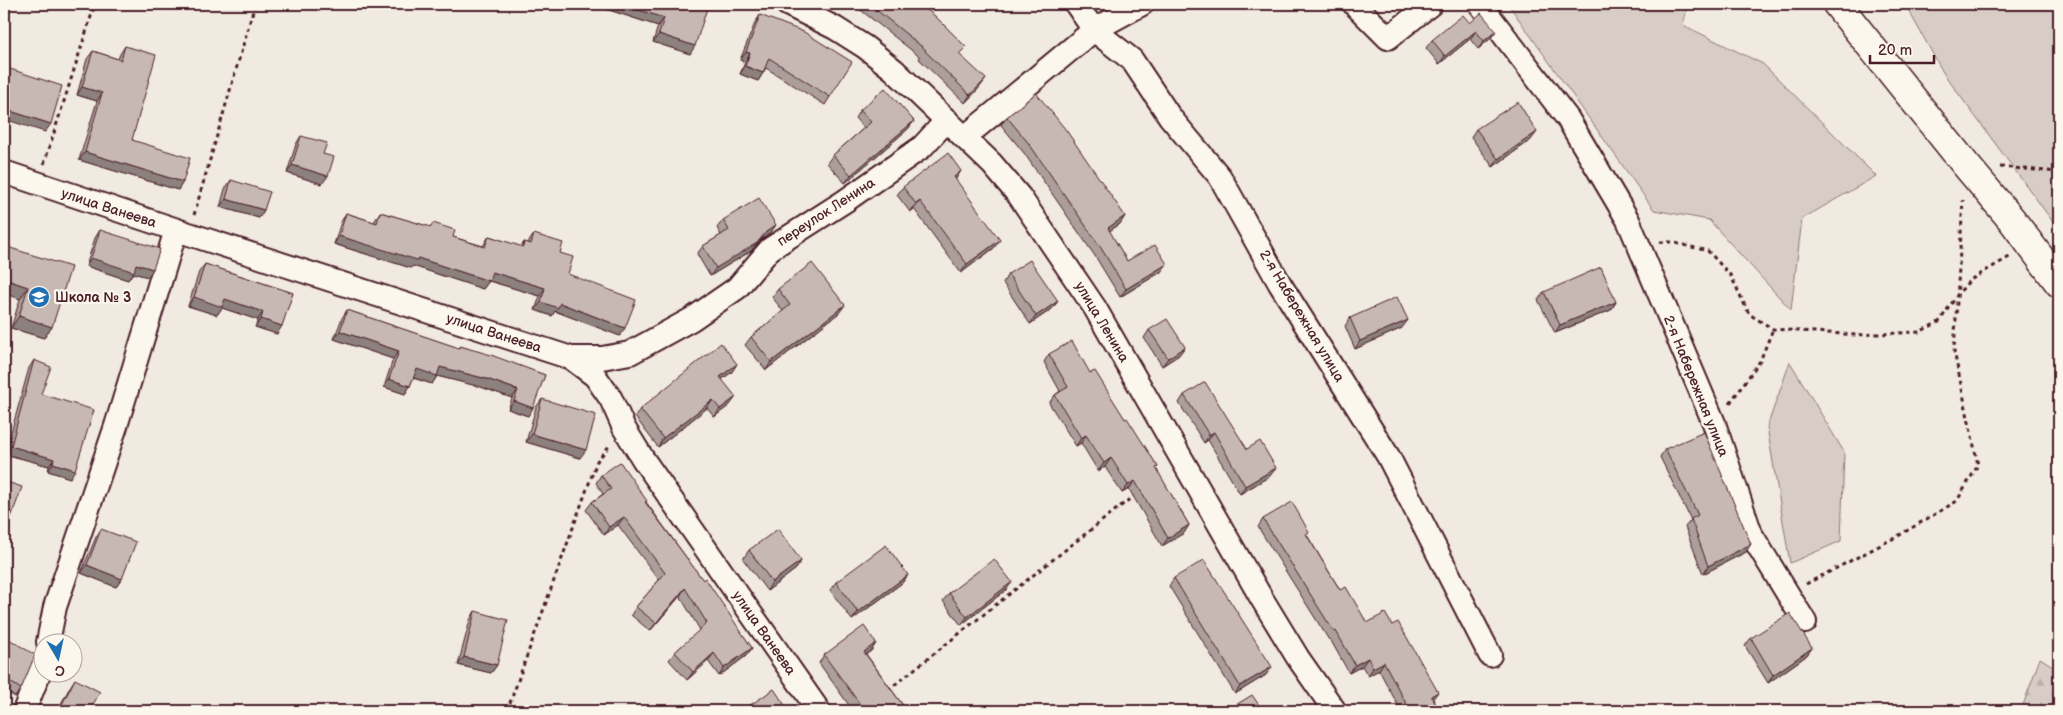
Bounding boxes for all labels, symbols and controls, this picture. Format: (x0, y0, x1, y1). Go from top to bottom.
scale bar (1870, 32, 1934, 64)
text: 20 m (1878, 41, 1912, 60)
street label: переулок Ленина (774, 174, 879, 250)
street label: улица Ванеева (59, 185, 159, 232)
street label: 2-я Набережная улица (1256, 247, 1349, 386)
street label: улица Ленина (1071, 279, 1133, 366)
school or university icon: Школа № 3 (27, 285, 51, 309)
place label: Школа № 3 (55, 289, 131, 306)
street label: улица Ванеева (444, 310, 544, 357)
street label: 2-я Набережная улица (1660, 313, 1732, 460)
street label: улица Ванеева (729, 588, 800, 679)
north arrow (32, 632, 82, 682)
text: С (54, 661, 66, 680)

